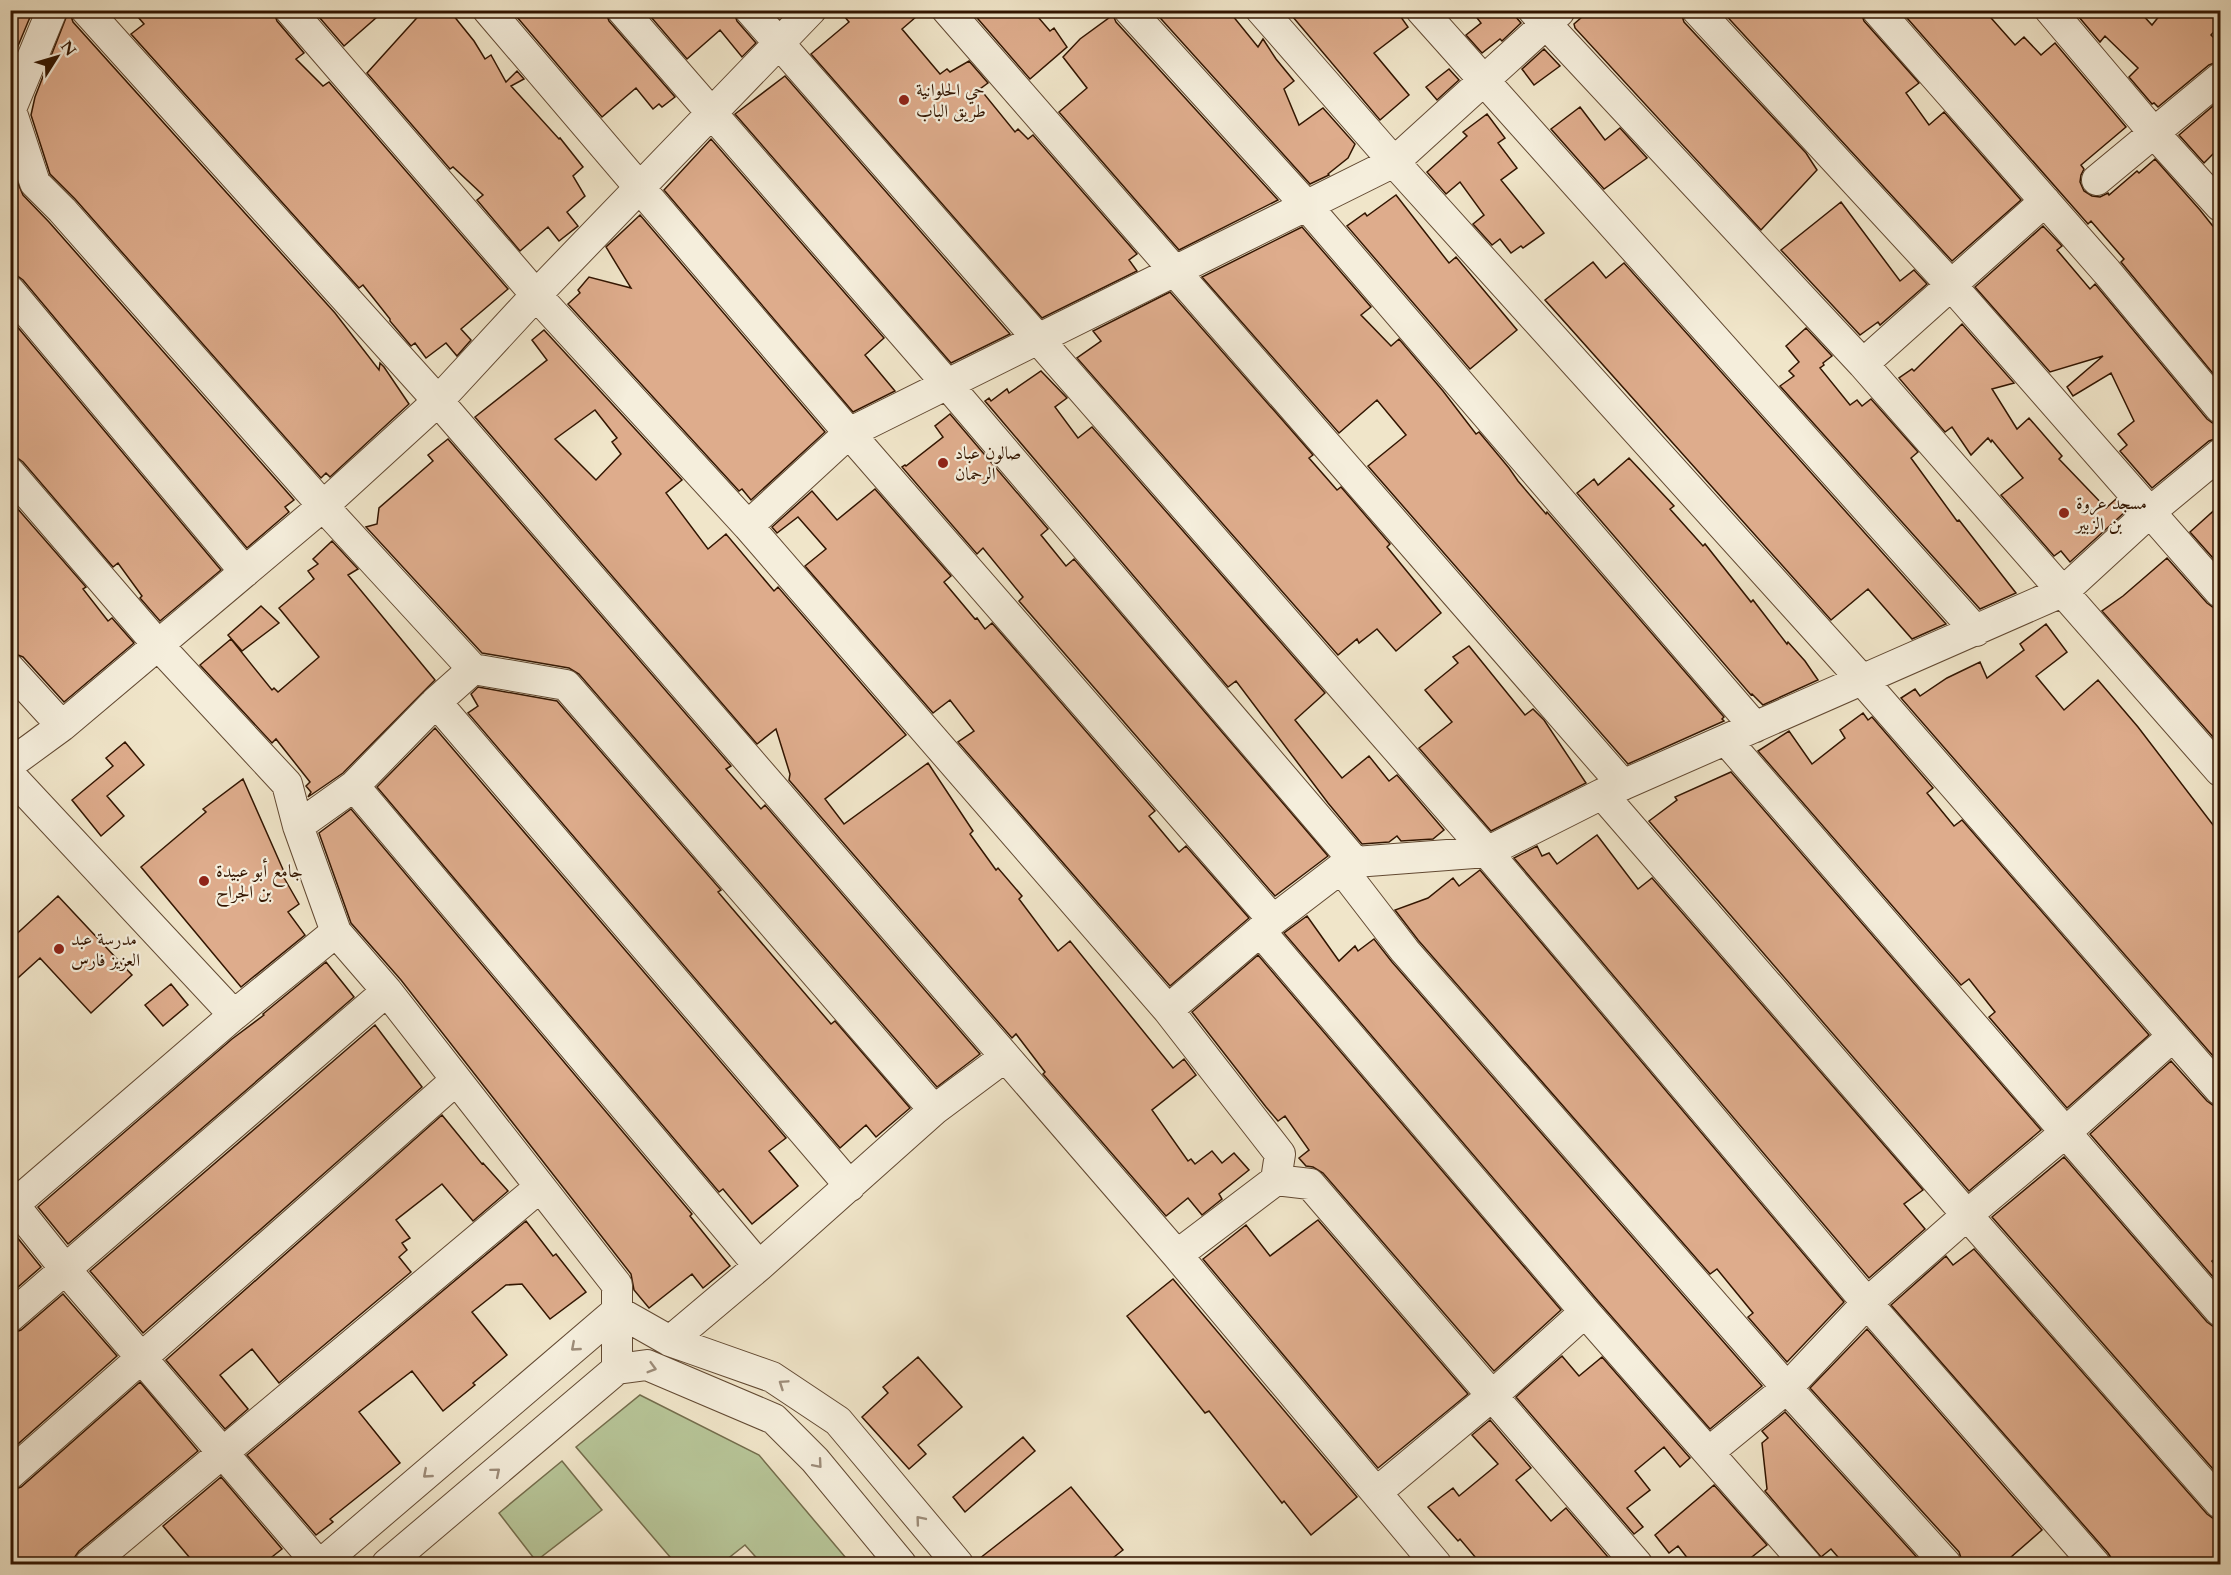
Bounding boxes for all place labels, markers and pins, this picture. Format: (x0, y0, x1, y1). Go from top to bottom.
place label: حي الحلوانية طريق الباب (916, 78, 986, 124)
marker: حي الحلوانية طريق الباب (897, 93, 911, 107)
place label: صالون عباد الرحمان (955, 441, 1021, 487)
marker: صالون عباد الرحمان (936, 456, 950, 470)
place label: مسجد عروة بن الزبير (2074, 491, 2147, 537)
marker: مسجد عروة بن الزبير (2057, 506, 2071, 520)
place label: جامع أبو عبيدة بن الجراح (216, 858, 303, 908)
marker: جامع أبو عبيدة بن الجراح (197, 874, 211, 888)
place label: مدرسة عبد العزيز فارس (71, 927, 140, 973)
marker: مدرسة عبد العزيز فارس (52, 942, 66, 956)

